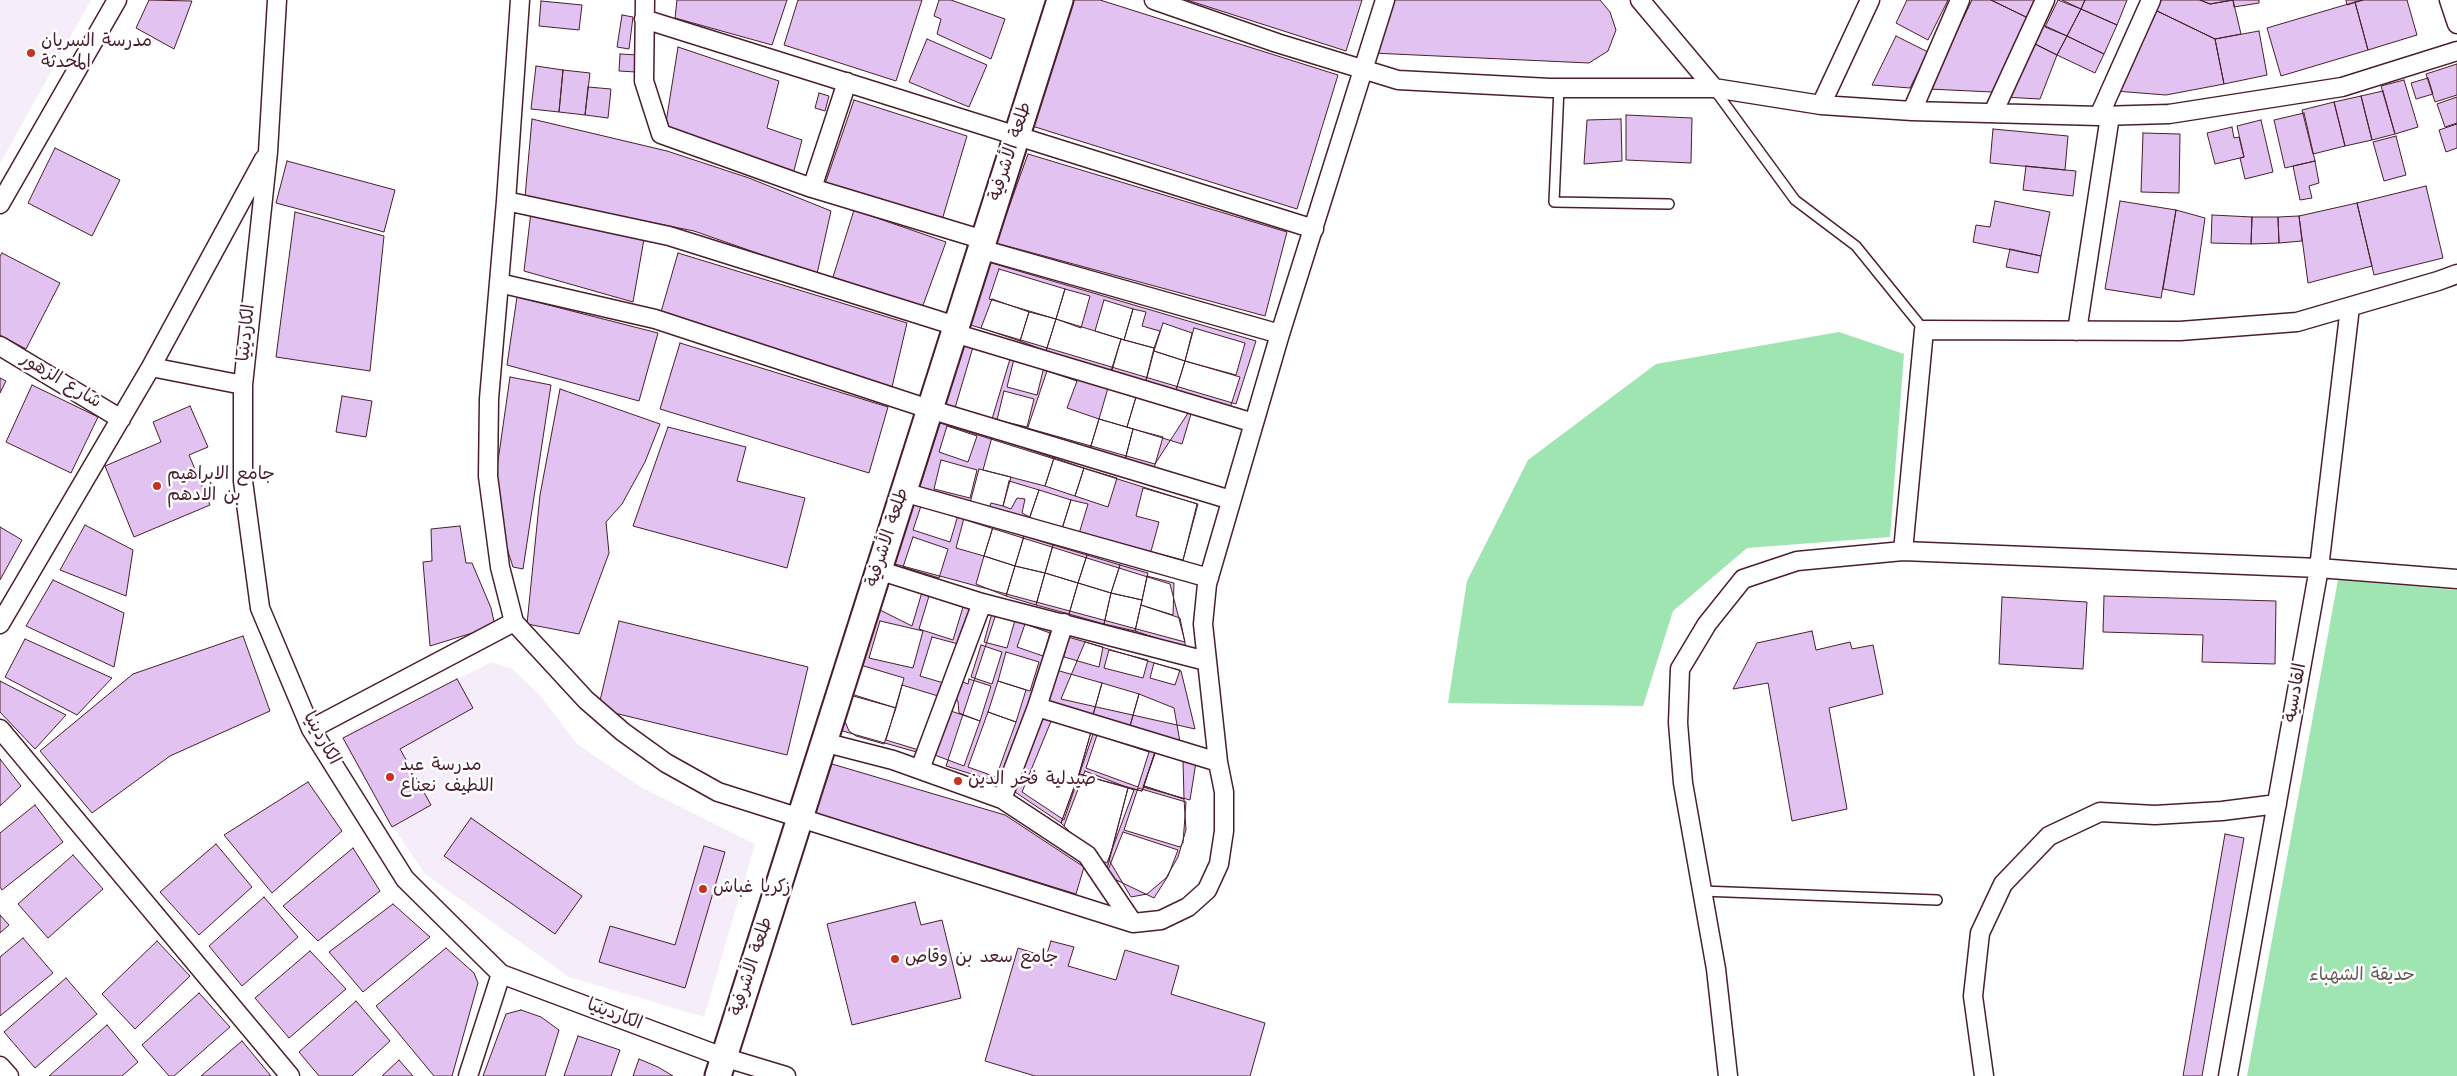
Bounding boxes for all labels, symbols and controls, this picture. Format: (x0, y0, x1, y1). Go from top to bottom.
place label: مدرسة السريان المحدثة (41, 32, 152, 74)
marker: مدرسة السريان المحدثة (25, 47, 37, 59)
street label: طلعة الأشرفية (986, 100, 1038, 204)
street label: الكاردينيا (234, 303, 262, 363)
street label: شارع الزهور (16, 349, 104, 415)
place label: جامع الابراهيم بن الادهم (167, 465, 275, 508)
marker: جامع الابراهيم بن الادهم (151, 480, 163, 492)
street label: طلعة الأشرفية (863, 486, 915, 590)
street label: القادسية (2281, 662, 2313, 724)
street label: الكاردينيا (297, 709, 343, 769)
place label: مدرسة عبد اللطيف نعناع (400, 756, 494, 799)
place label: صيدلية فخر الدين (968, 770, 1096, 792)
marker: مدرسة عبد اللطيف نعناع (384, 771, 396, 783)
marker: صيدلية فخر الدين (952, 775, 964, 787)
place label: زكريا غباش (713, 878, 790, 900)
marker: زكريا غباش (697, 883, 709, 895)
street label: طلعة الأشرفية (727, 915, 779, 1019)
place label: جامع سعد بن وقاص (905, 948, 1058, 970)
marker: جامع سعد بن وقاص (889, 953, 901, 965)
park label: حديقة الشهباء (2309, 966, 2415, 988)
street label: الكاردينيا (583, 996, 645, 1036)

